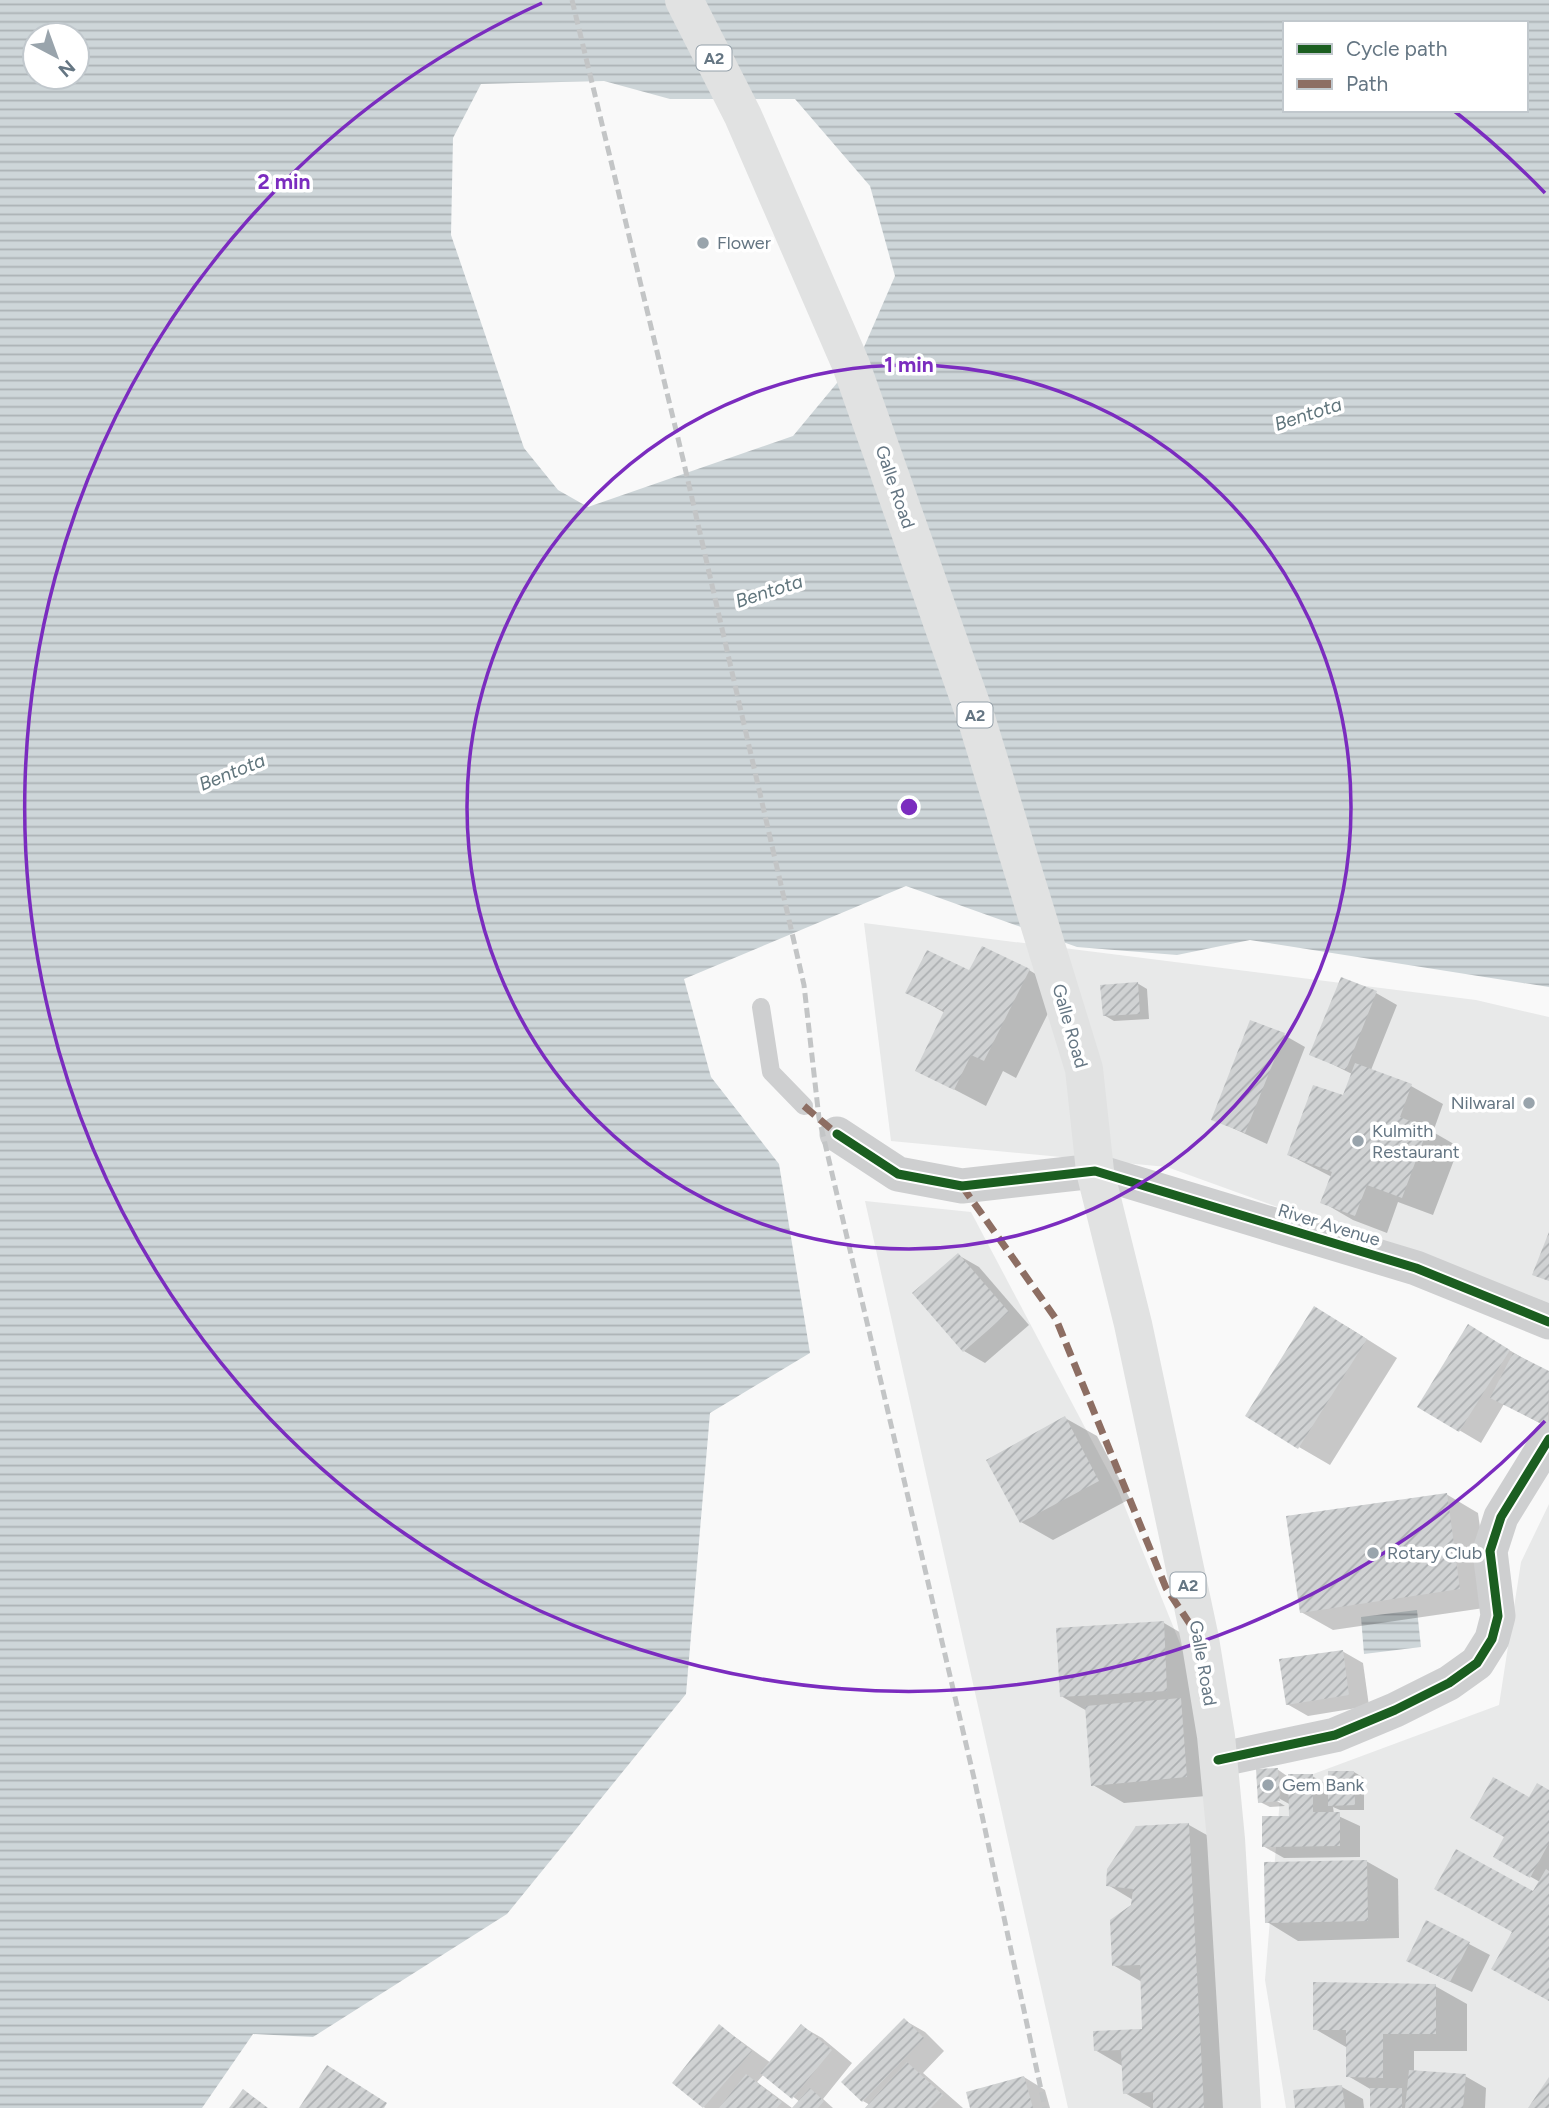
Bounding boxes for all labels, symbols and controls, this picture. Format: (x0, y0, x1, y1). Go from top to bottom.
north arrow (21, 21, 91, 91)
legend (1283, 21, 1528, 112)
text: Cycle path (1346, 36, 1447, 61)
road number: A2 (696, 46, 732, 71)
text: N (54, 55, 80, 82)
text: Path (1346, 71, 1388, 96)
text: 2 min (258, 169, 310, 194)
place label: Flower (717, 232, 771, 254)
marker: Flower (695, 235, 711, 251)
text: 1 min (884, 352, 934, 377)
water label: Bentota (1271, 392, 1345, 436)
street label: Galle Road (871, 443, 919, 531)
water label: Bentota (732, 569, 806, 613)
road number: A2 (958, 702, 992, 728)
water label: Bentota (196, 748, 268, 796)
centre of rings (897, 795, 921, 819)
street label: Galle Road (1048, 981, 1092, 1071)
place label: Nilwaral (1451, 1092, 1515, 1114)
marker: Nilwaral (1521, 1095, 1537, 1111)
place label: Kulmith Restaurant (1372, 1120, 1460, 1163)
marker: Kulmith Restaurant (1350, 1133, 1366, 1149)
street label: River Avenue (1275, 1199, 1383, 1251)
place label: Rotary Club (1387, 1542, 1482, 1564)
marker: Rotary Club (1365, 1545, 1381, 1561)
road number: A2 (1170, 1572, 1206, 1597)
street label: Galle Road (1185, 1618, 1221, 1708)
place label: Gem Bank (1282, 1774, 1364, 1796)
marker: Gem Bank (1260, 1777, 1276, 1793)

